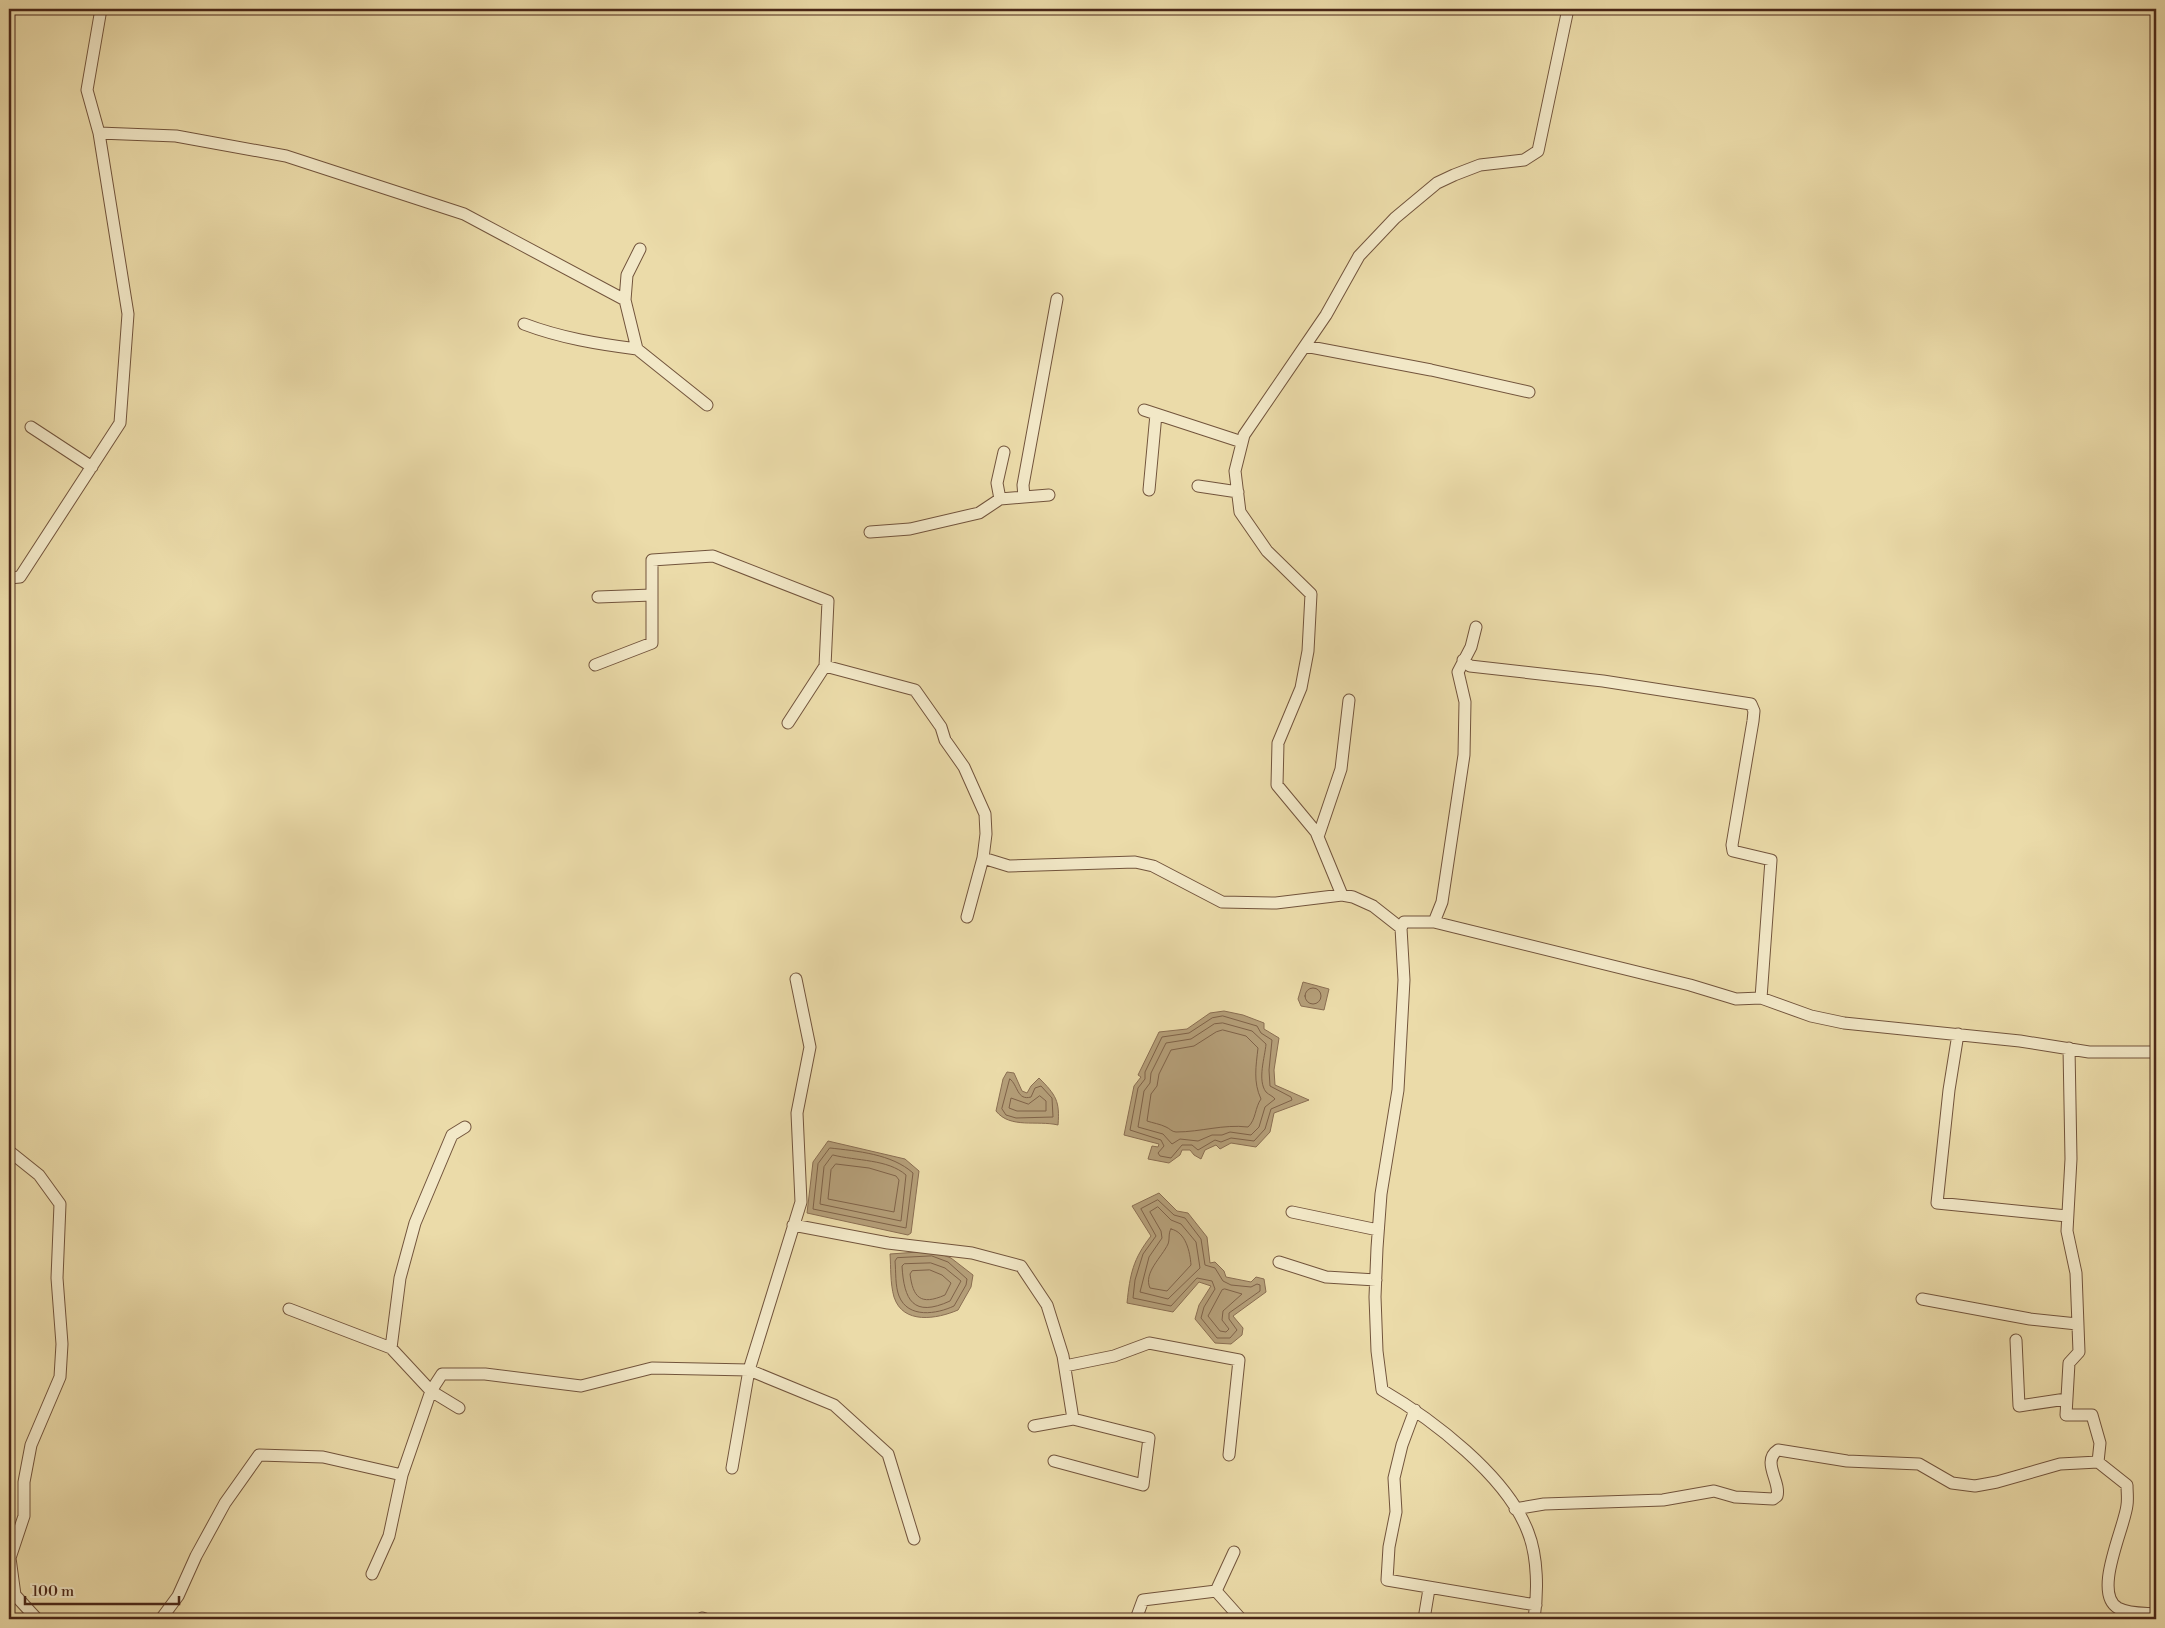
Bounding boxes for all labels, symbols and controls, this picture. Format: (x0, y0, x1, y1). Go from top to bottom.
scale bar (25, 1573, 179, 1605)
text: 100 m (32, 1582, 74, 1601)

